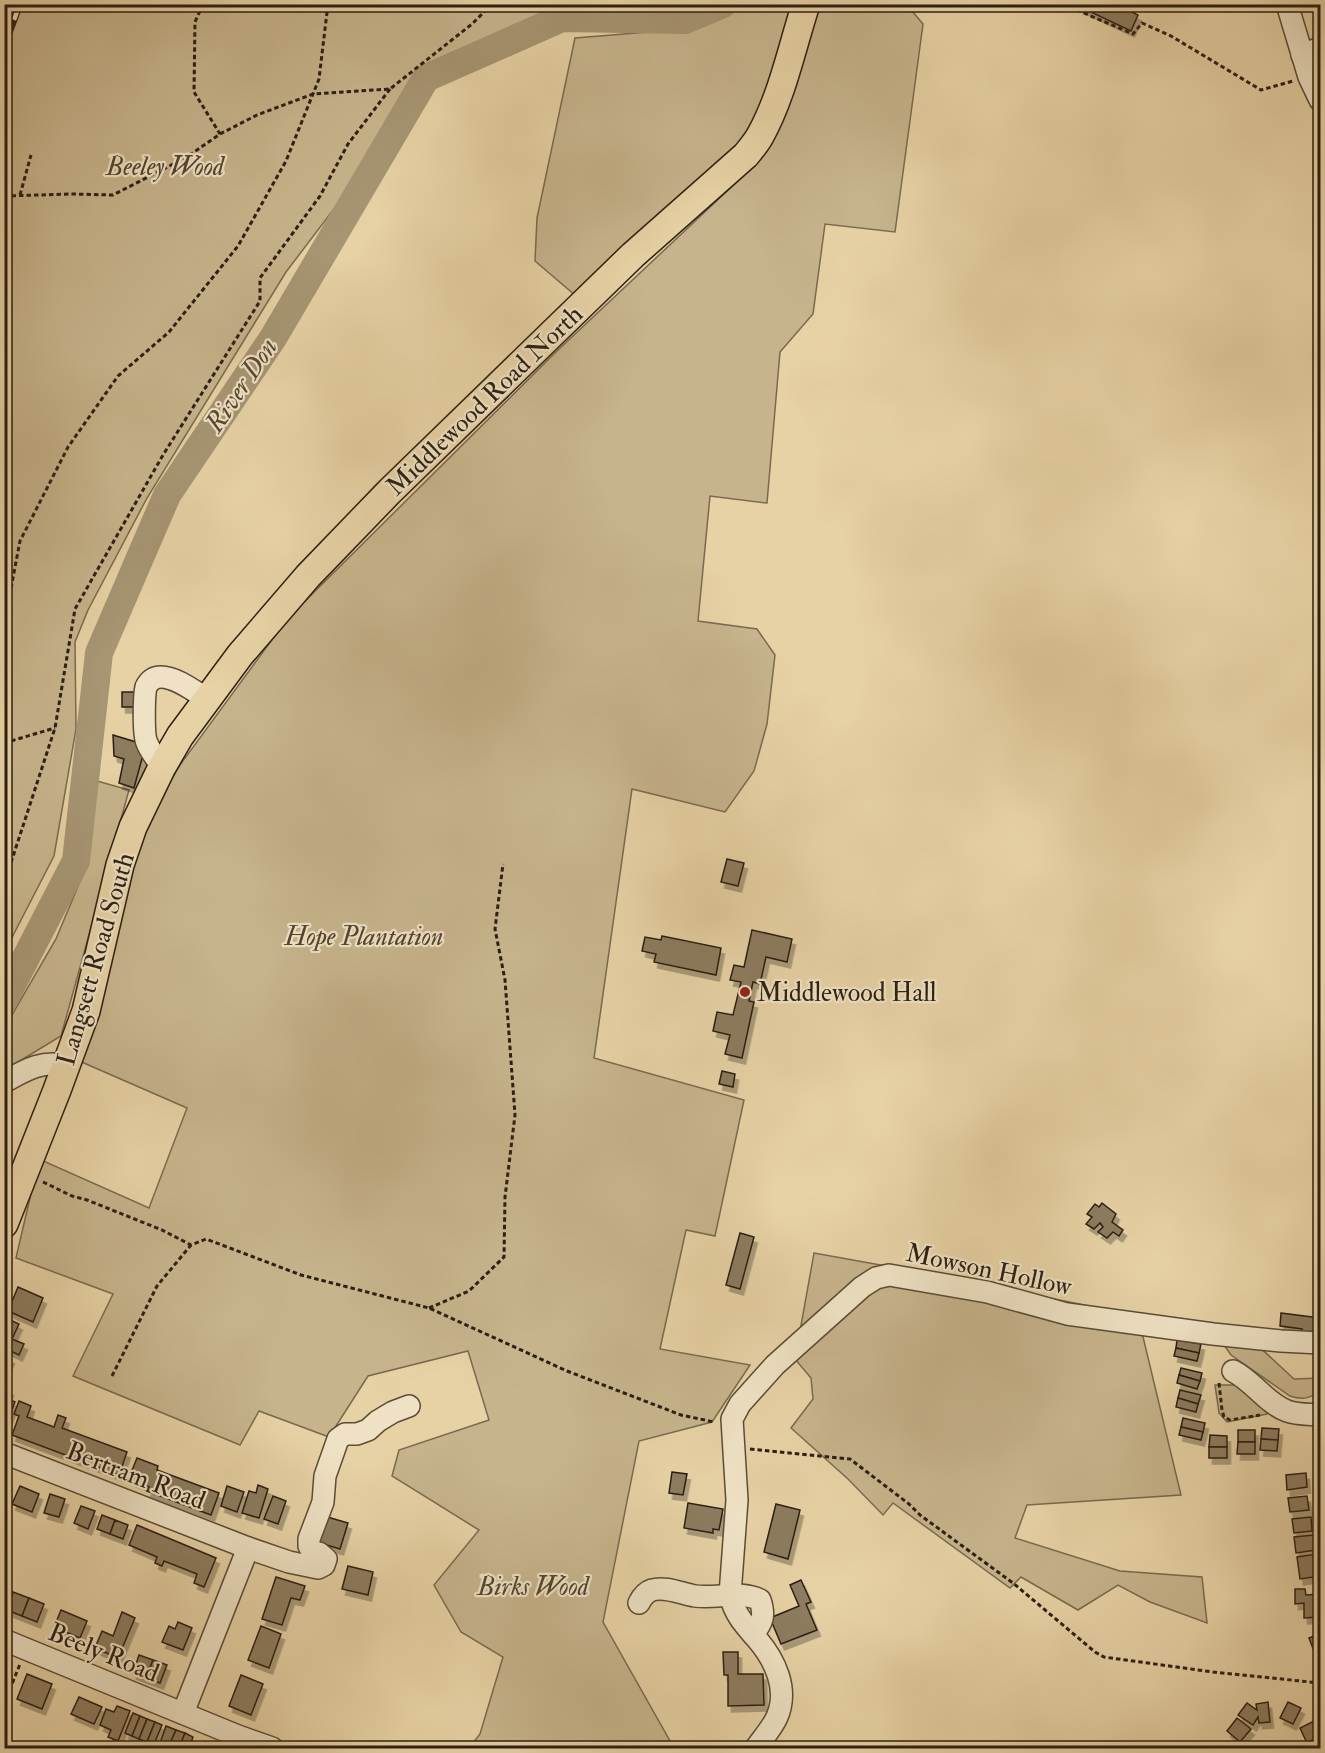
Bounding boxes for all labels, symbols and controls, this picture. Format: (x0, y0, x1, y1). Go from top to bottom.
park label: Beeley Wood (104, 151, 226, 183)
street label: Middlewood Road North (380, 298, 590, 503)
water label: River Don (197, 332, 285, 440)
street label: Langsett Road South (50, 849, 142, 1069)
park label: Hope Plantation (284, 921, 443, 953)
place label: Middlewood Hall (757, 977, 937, 1009)
marker: Middlewood Hall (738, 985, 752, 999)
street label: Mowson Hollow (903, 1237, 1075, 1303)
street label: Bertram Road (62, 1435, 210, 1517)
park label: Birks Wood (475, 1571, 591, 1603)
street label: Beely Road (44, 1616, 164, 1690)

